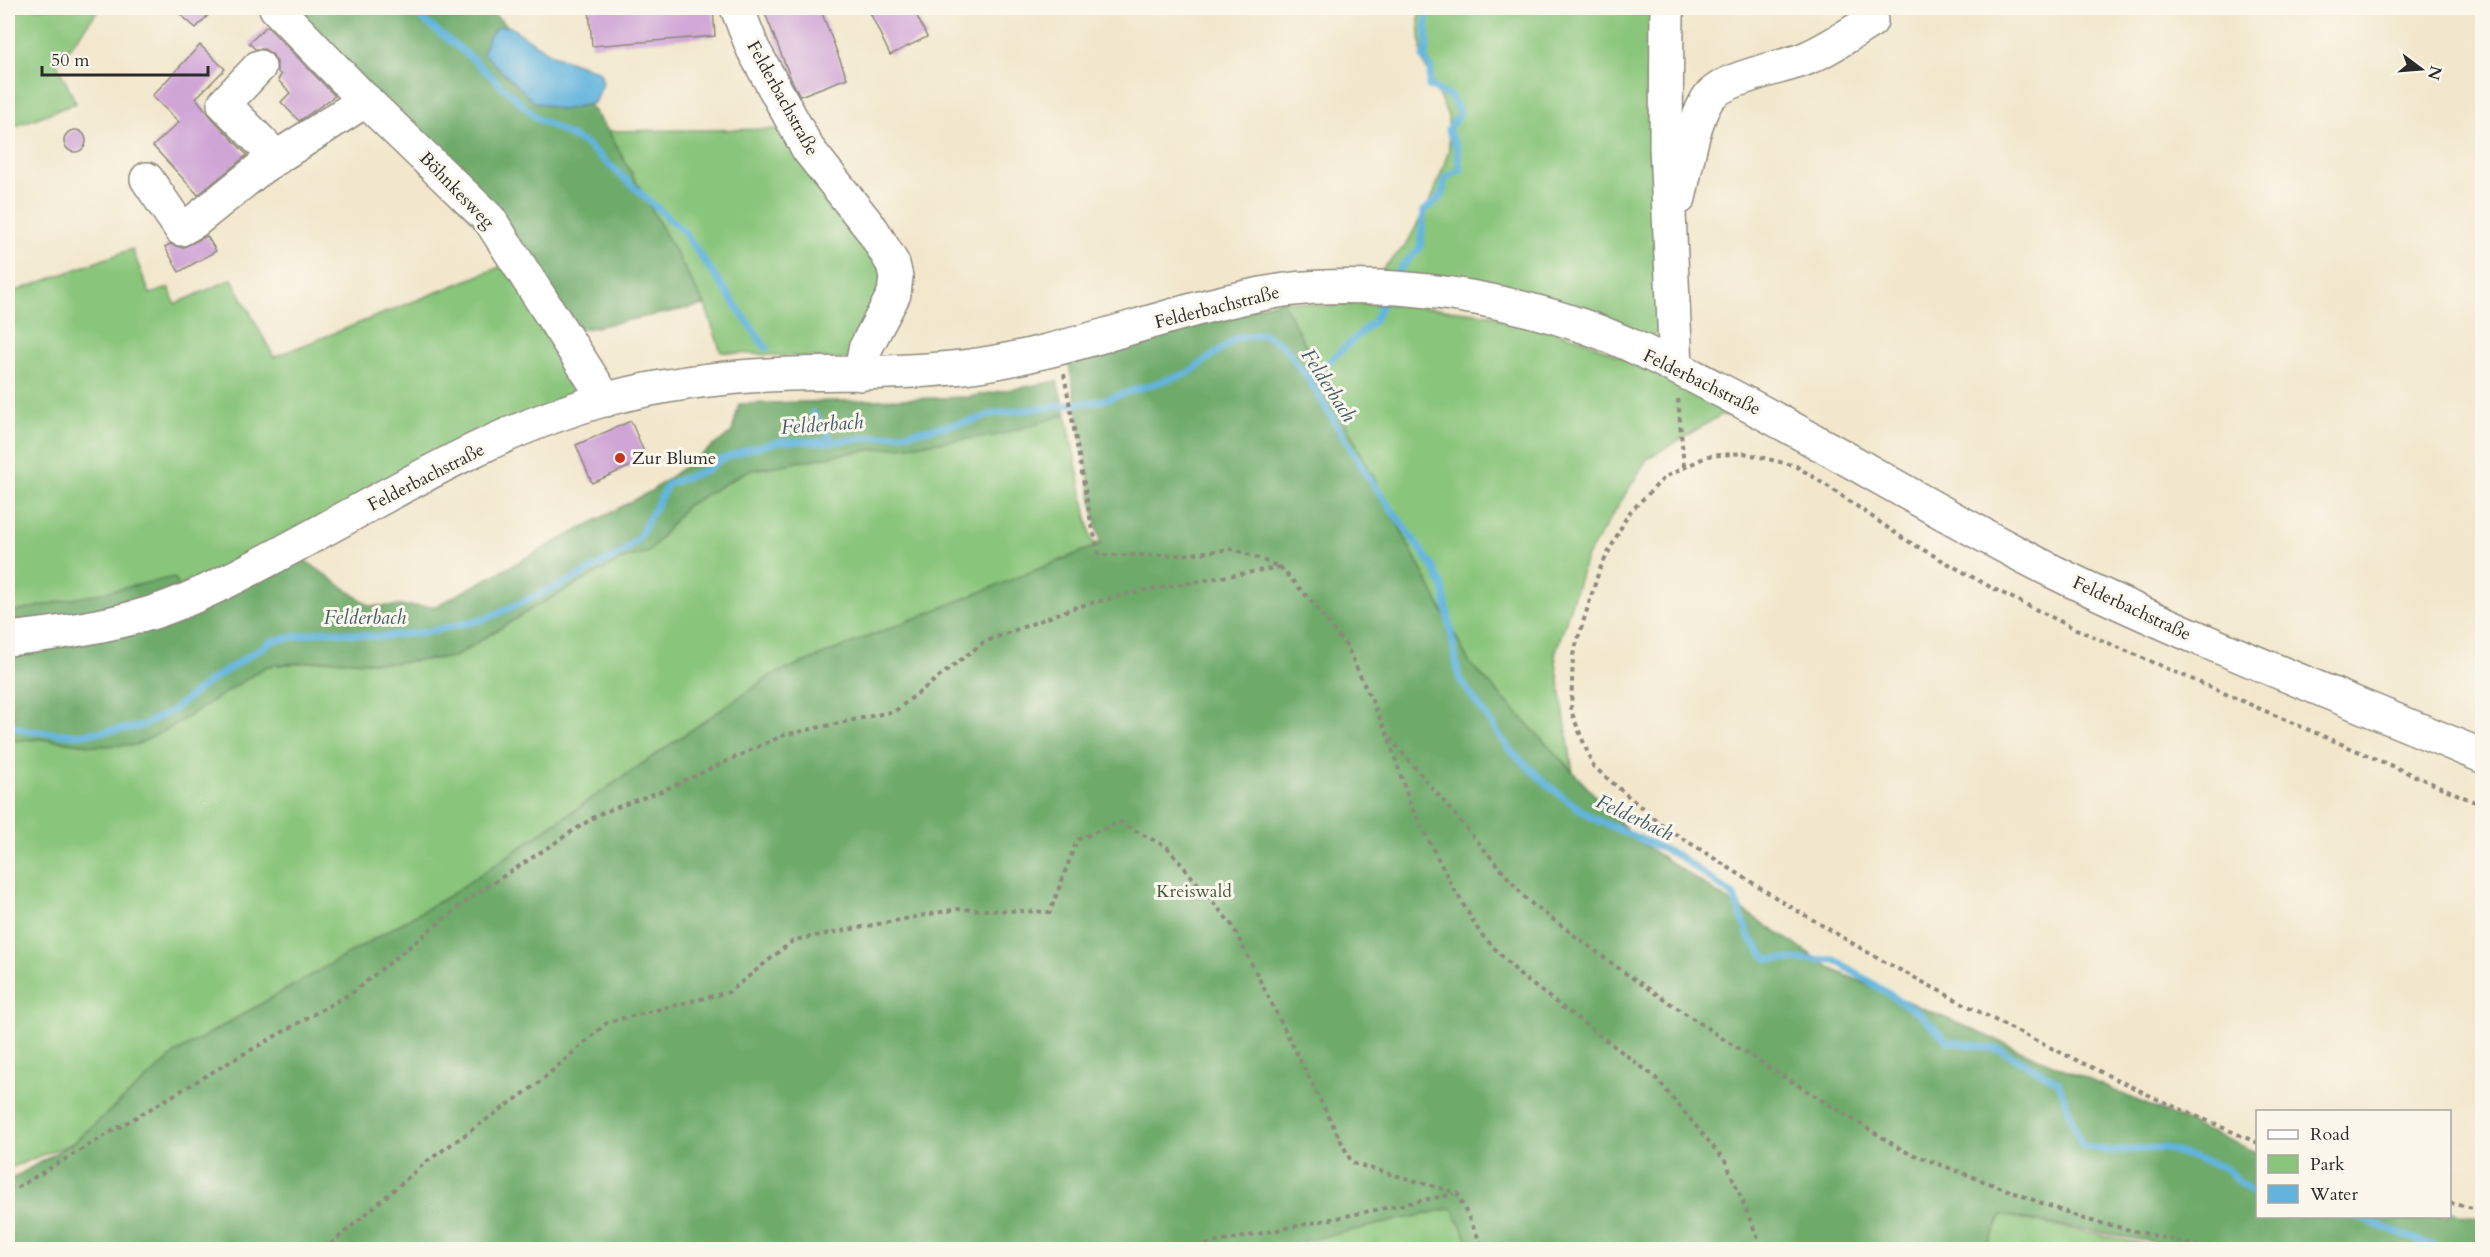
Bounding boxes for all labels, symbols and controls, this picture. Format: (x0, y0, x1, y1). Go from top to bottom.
street label: Felderbachstraße (741, 36, 824, 160)
scale bar (42, 39, 208, 77)
north arrow (2391, 39, 2451, 99)
text: 50 m (51, 48, 90, 73)
text: N (2422, 63, 2447, 83)
street label: Böhnkesweg (413, 146, 501, 235)
street label: Felderbachstraße (1152, 280, 1282, 335)
water label: Felderbach (1295, 343, 1363, 427)
street label: Felderbachstraße (1639, 343, 1765, 422)
water label: Felderbach (780, 408, 864, 441)
street label: Felderbachstraße (364, 437, 489, 518)
place label: Zur Blume (632, 446, 716, 471)
marker: Zur Blume (613, 451, 627, 465)
street label: Felderbachstraße (2069, 570, 2195, 647)
water label: Felderbach (324, 604, 407, 631)
water label: Felderbach (1592, 788, 1678, 847)
park label: Kreiswald (1156, 879, 1232, 904)
legend (2256, 1110, 2451, 1218)
text: Road (2310, 1122, 2350, 1147)
text: Park (2310, 1152, 2345, 1177)
text: Water (2309, 1182, 2359, 1207)

